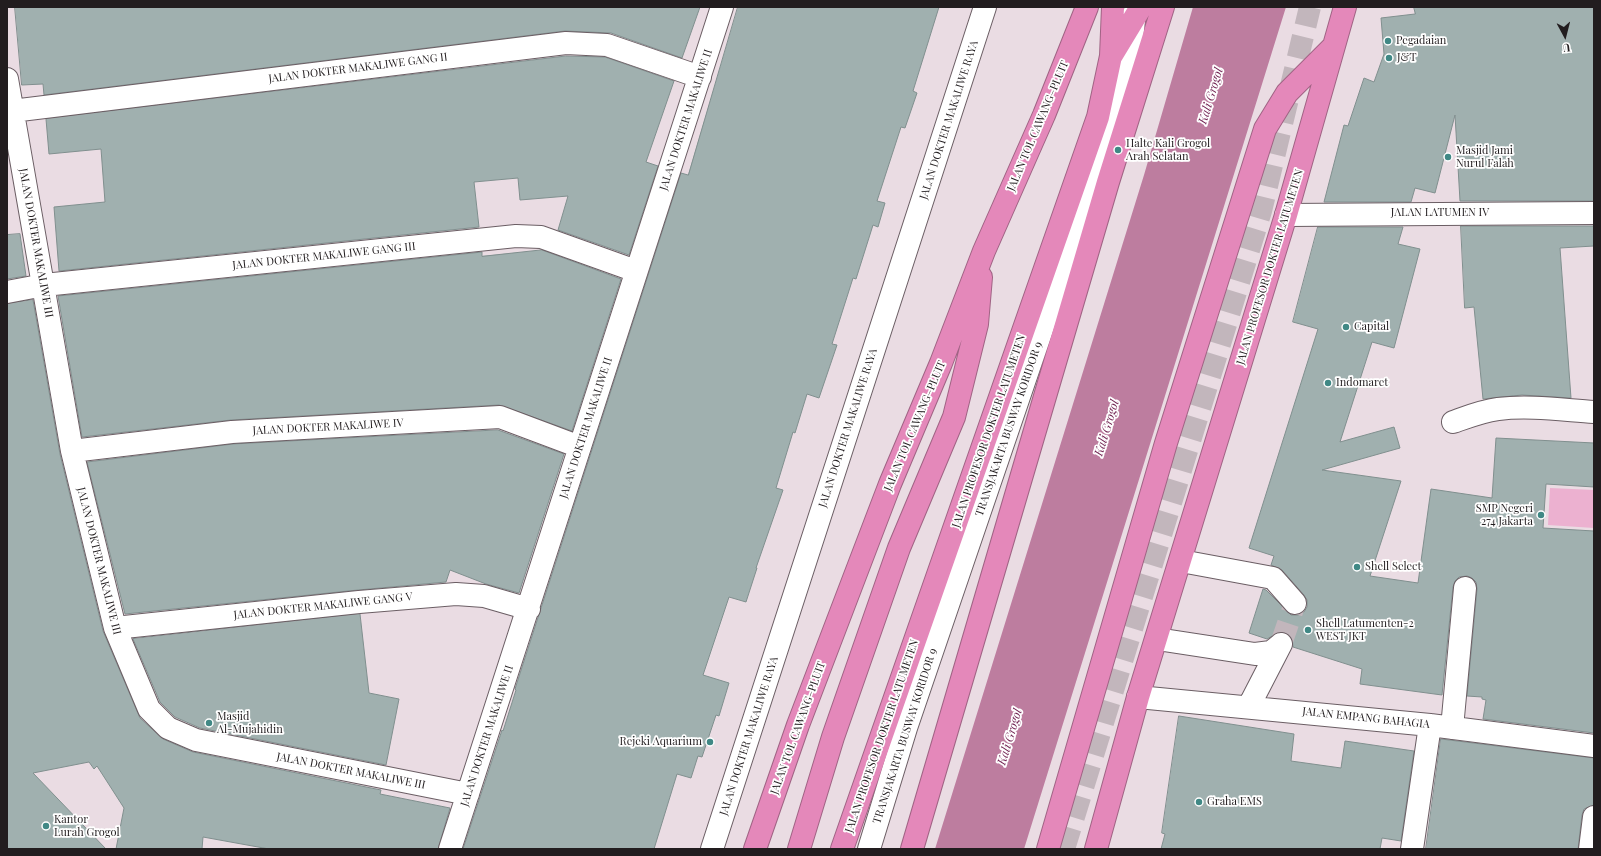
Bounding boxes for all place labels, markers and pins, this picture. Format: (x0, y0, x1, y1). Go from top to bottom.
place label: Pegadaian (1396, 34, 1446, 48)
marker: Pegadaian (1383, 36, 1393, 46)
place label: J&T (1397, 51, 1417, 65)
marker: J&T (1384, 53, 1394, 63)
place label: Halte Kali Grogol Arah Selatan (1126, 137, 1210, 163)
place label: Masjid Jami Nurul Falah (1456, 144, 1514, 170)
marker: Halte Kali Grogol Arah Selatan (1113, 145, 1123, 155)
marker: Masjid Jami Nurul Falah (1443, 152, 1453, 162)
place label: Capital (1354, 320, 1389, 334)
marker: Capital (1341, 322, 1351, 332)
place label: Indomaret (1336, 376, 1388, 390)
marker: Indomaret (1323, 378, 1333, 388)
place label: SMP Negeri 274 Jakarta (1476, 502, 1533, 528)
marker: SMP Negeri 274 Jakarta (1536, 510, 1546, 520)
place label: Shell Select (1365, 560, 1421, 574)
marker: Shell Select (1352, 562, 1362, 572)
place label: Shell Latumenten-2 WEST JKT (1316, 617, 1414, 643)
marker: Shell Latumenten-2 WEST JKT (1303, 625, 1313, 635)
place label: Masjid Al-Mujahidin (217, 710, 283, 736)
marker: Masjid Al-Mujahidin (204, 718, 214, 728)
place label: Rejeki Aquarium (620, 735, 702, 749)
marker: Rejeki Aquarium (705, 737, 715, 747)
place label: Graha EMS (1207, 795, 1262, 809)
marker: Graha EMS (1194, 797, 1204, 807)
place label: Kantor Lurah Grogol (54, 813, 120, 839)
marker: Kantor Lurah Grogol (41, 821, 51, 831)

